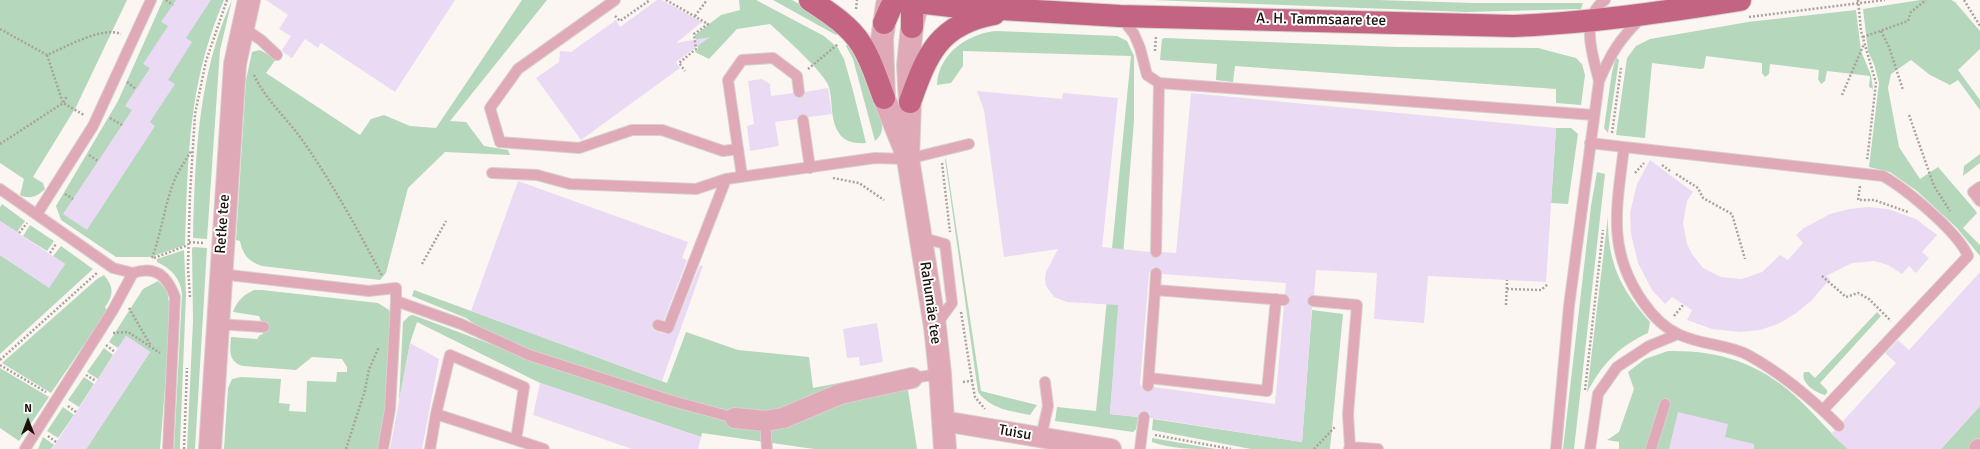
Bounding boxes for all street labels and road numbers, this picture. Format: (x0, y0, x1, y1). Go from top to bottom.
street label: A. H. Tammsaare tee (1256, 10, 1386, 30)
street label: Retke tee (212, 194, 234, 254)
street label: Rahumäe tee (915, 260, 945, 346)
street label: Tuisu (997, 421, 1033, 445)

